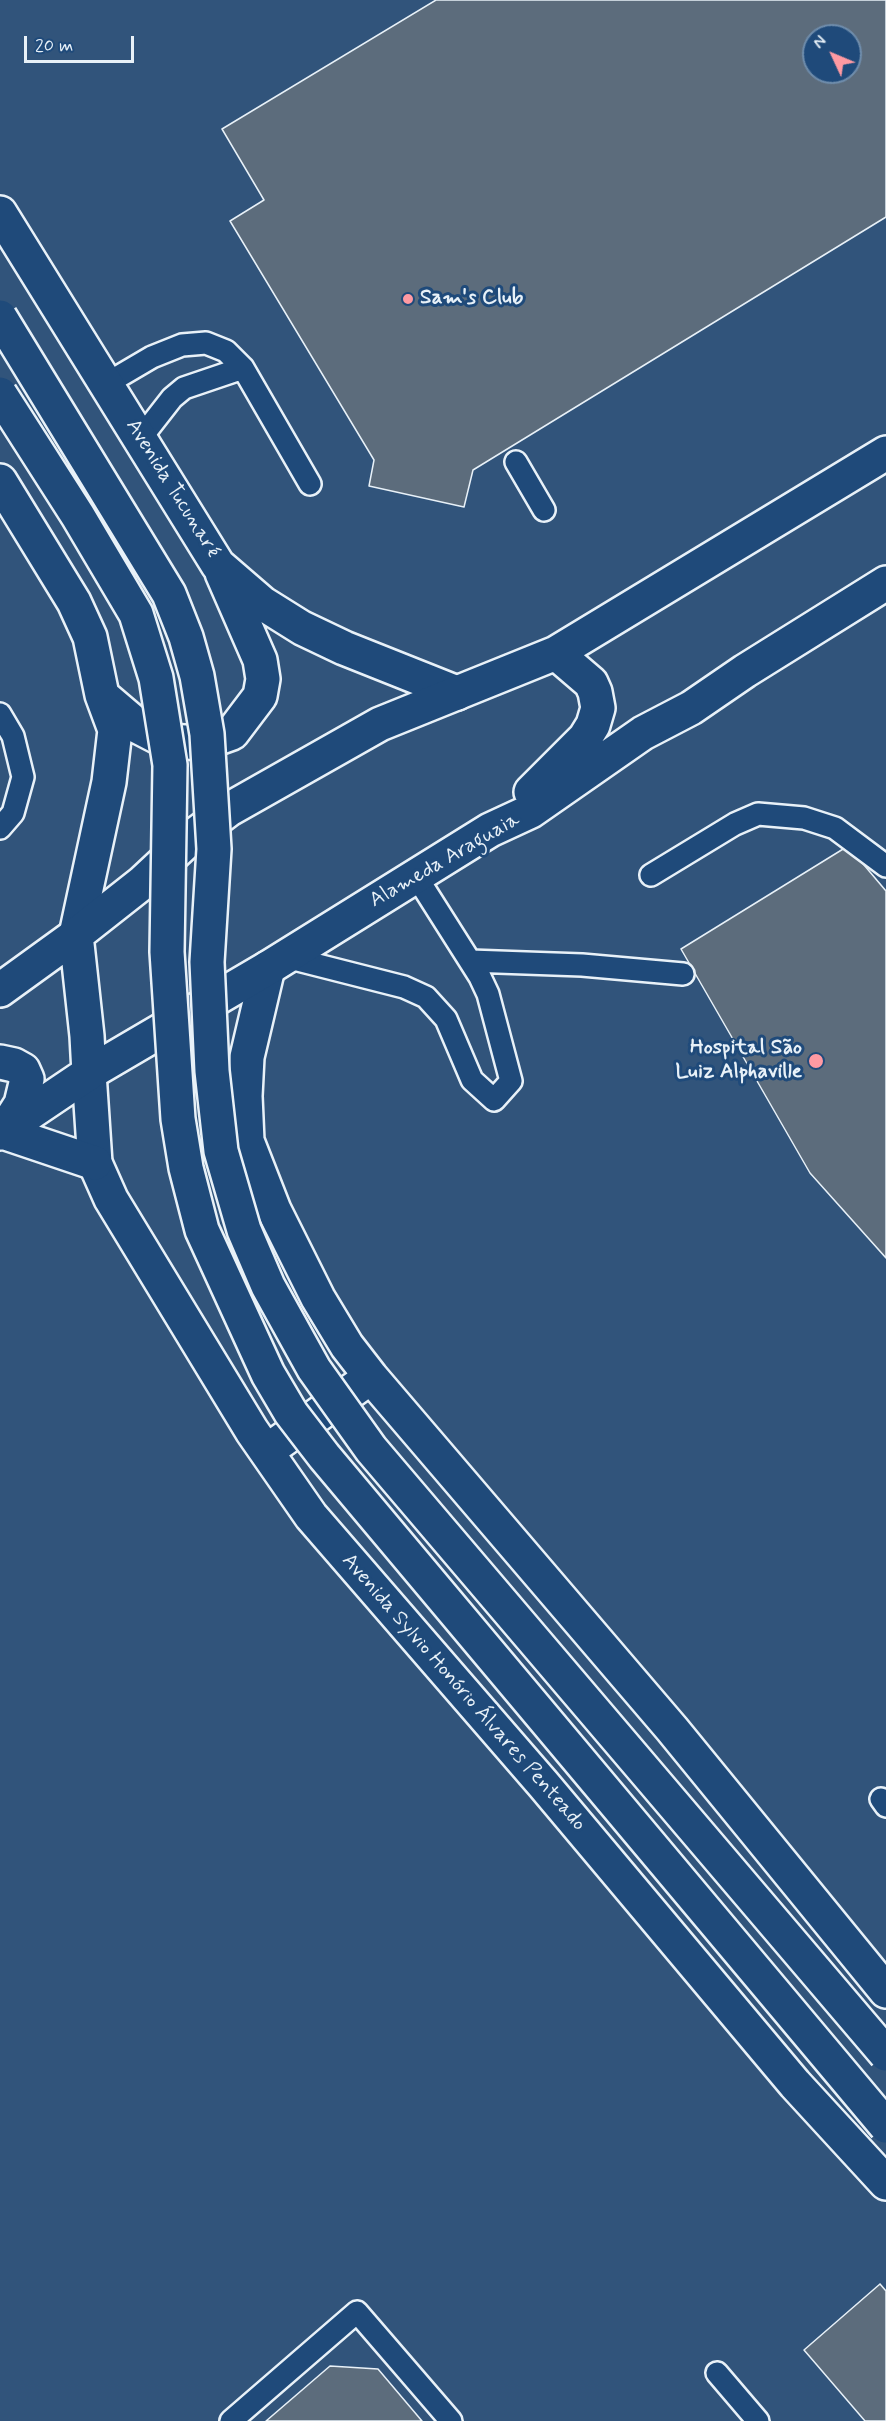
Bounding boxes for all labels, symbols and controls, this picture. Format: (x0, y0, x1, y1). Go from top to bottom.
scale bar (27, 24, 136, 62)
north arrow (802, 24, 862, 84)
text: N (809, 31, 831, 54)
text: 20 m (35, 34, 73, 58)
place label: Sam's Club (420, 286, 523, 312)
marker: Sam's Club (401, 292, 415, 306)
street label: Avenida Tucunaré (119, 415, 225, 563)
street label: Alameda Araguaia (366, 808, 524, 914)
place label: Hospital São Luiz Alphaville (676, 1036, 802, 1086)
marker: Hospital São Luiz Alphaville (807, 1052, 825, 1070)
street label: Avenida Sylvio Honório Álvares Penteado (336, 1549, 590, 1837)

